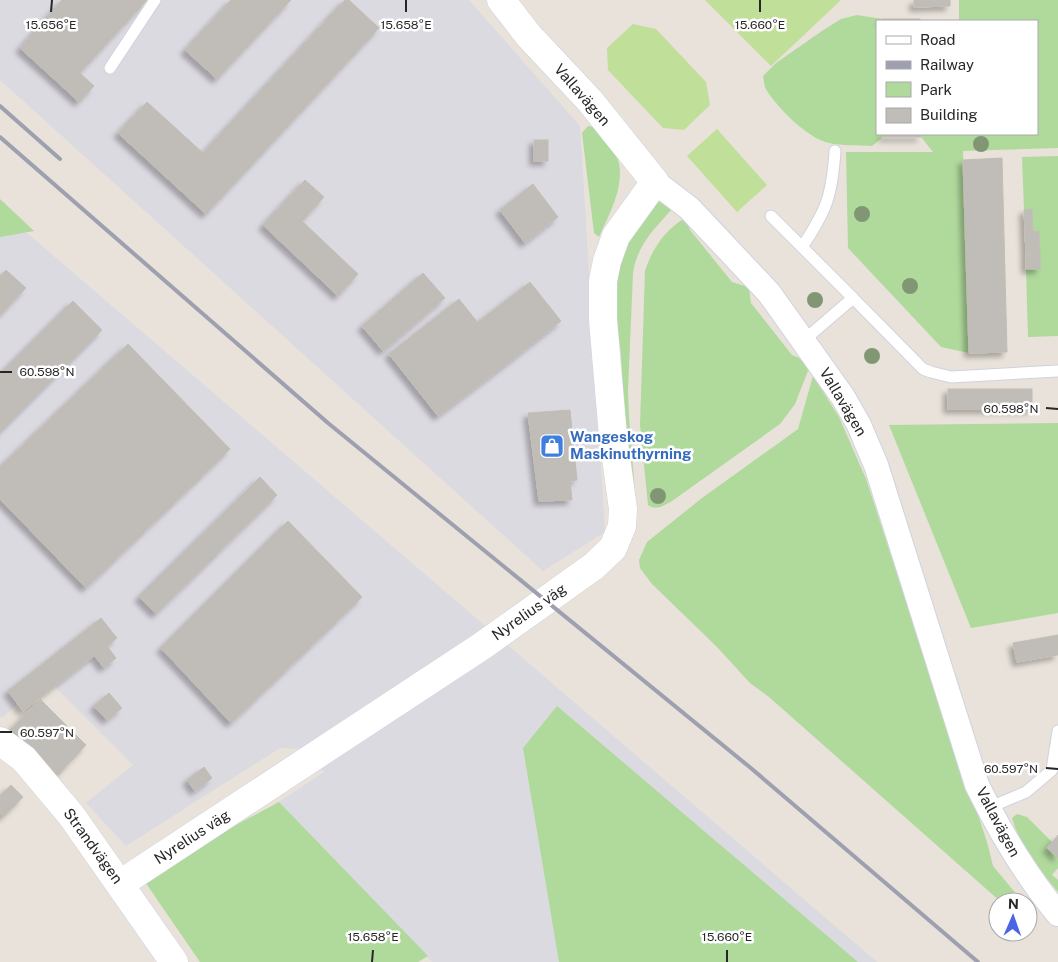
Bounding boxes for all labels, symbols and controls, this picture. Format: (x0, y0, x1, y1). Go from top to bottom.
text: 15.656°E (26, 18, 76, 32)
text: 15.658°E (380, 18, 432, 32)
text: 15.660°E (735, 18, 785, 32)
legend (876, 20, 1038, 135)
text: Road (920, 31, 956, 48)
text: Railway (920, 56, 974, 73)
street label: Vallavägen (551, 60, 614, 129)
text: Park (920, 81, 952, 98)
text: Building (920, 106, 978, 123)
text: 60.598°N (20, 365, 74, 379)
street label: Vallavägen (816, 365, 870, 439)
text: 60.598°N (984, 402, 1038, 416)
place label: Wangeskog Maskinuthyrning (570, 428, 692, 462)
shop icon: Wangeskog Maskinuthyrning (539, 433, 565, 459)
street label: Nyrelius väg (488, 580, 569, 643)
text: 60.597°N (20, 726, 74, 740)
text: 60.597°N (984, 762, 1038, 776)
street label: Vallavägen (973, 784, 1024, 860)
street label: Strandvägen (60, 805, 126, 887)
street label: Nyrelius väg (151, 806, 233, 867)
north arrow (988, 892, 1038, 942)
text: N (1008, 896, 1019, 912)
text: 15.658°E (347, 930, 399, 944)
text: 15.660°E (702, 930, 752, 944)

